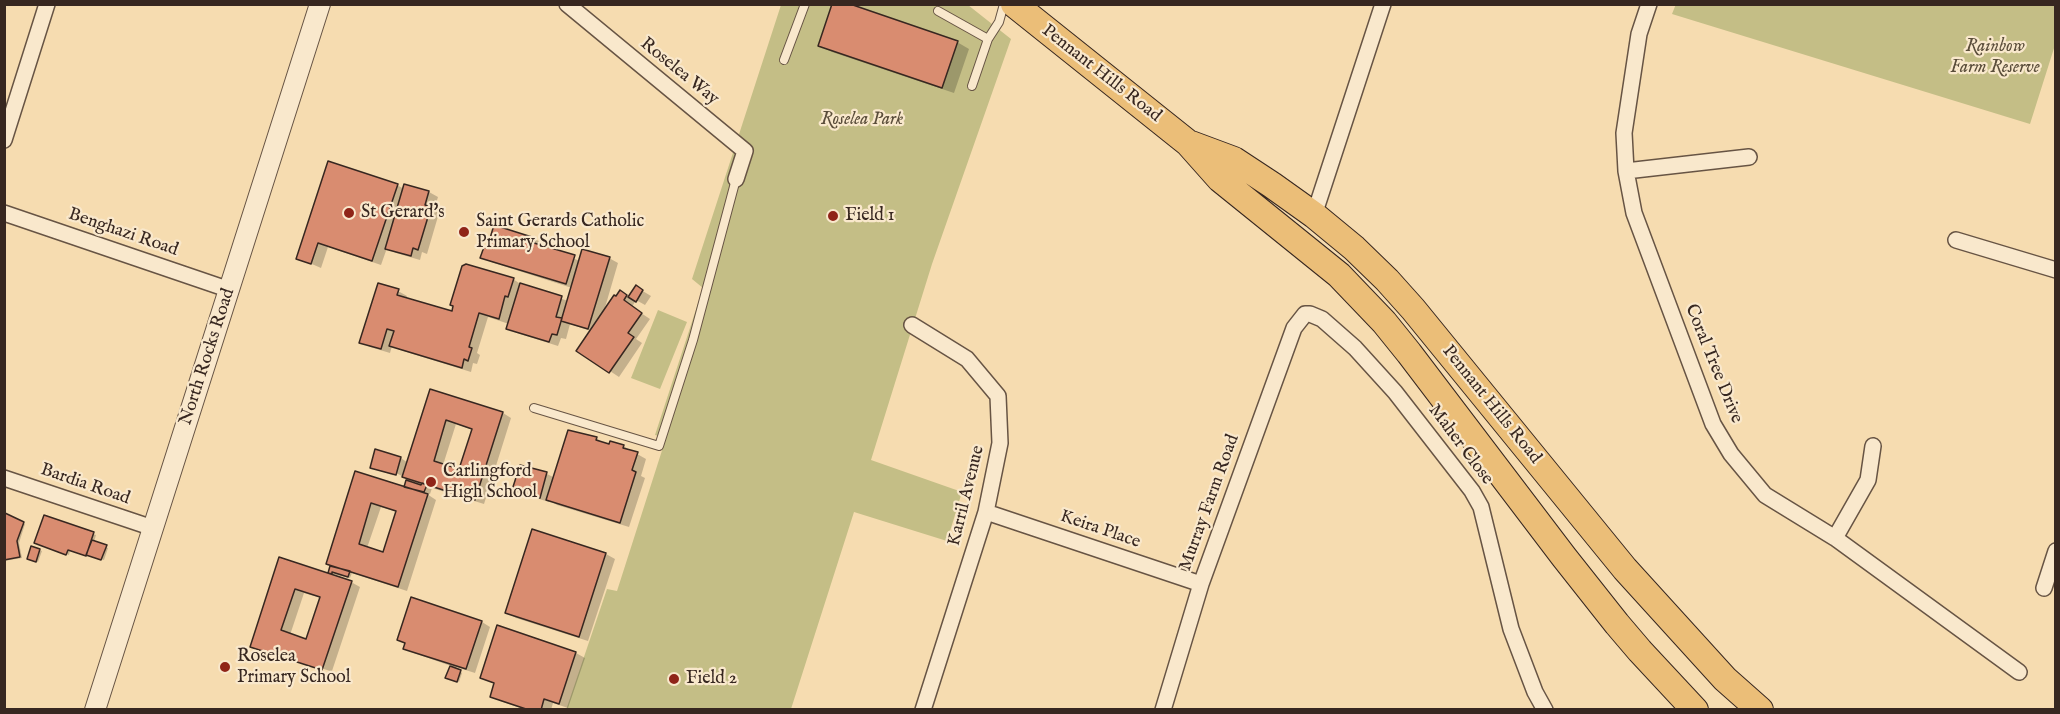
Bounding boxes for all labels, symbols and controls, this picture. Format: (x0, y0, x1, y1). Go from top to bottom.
street label: Pennant Hills Road (1037, 21, 1165, 127)
street label: Roselea Way (635, 34, 723, 110)
park label: Rainbow Farm Reserve (1950, 36, 2040, 78)
park label: Roselea Park (821, 109, 903, 131)
place label: St Gerard's (361, 202, 445, 224)
street label: Benghazi Road (65, 204, 181, 262)
place label: Field 1 (845, 205, 895, 227)
marker: St Gerard's (342, 206, 356, 220)
marker: Field 1 (826, 209, 840, 223)
place label: Saint Gerards Catholic Primary School (476, 211, 644, 254)
marker: Saint Gerards Catholic Primary School (457, 225, 471, 239)
street label: North Rocks Road (176, 286, 240, 428)
street label: Coral Tree Drive (1679, 301, 1747, 427)
street label: Pennant Hills Road (1437, 341, 1545, 469)
street label: Maher Close (1423, 401, 1497, 489)
street label: Murray Farm Road (1175, 432, 1245, 574)
street label: Karril Avenue (944, 444, 990, 548)
street label: Bardia Road (37, 460, 133, 510)
place label: Carlingford High School (443, 461, 537, 504)
marker: Carlingford High School (424, 475, 438, 489)
street label: Keira Place (1057, 506, 1143, 554)
place label: Roselea Primary School (237, 646, 351, 688)
marker: Roselea Primary School (218, 660, 232, 674)
place label: Field 2 (686, 668, 737, 690)
marker: Field 2 (667, 672, 681, 686)

